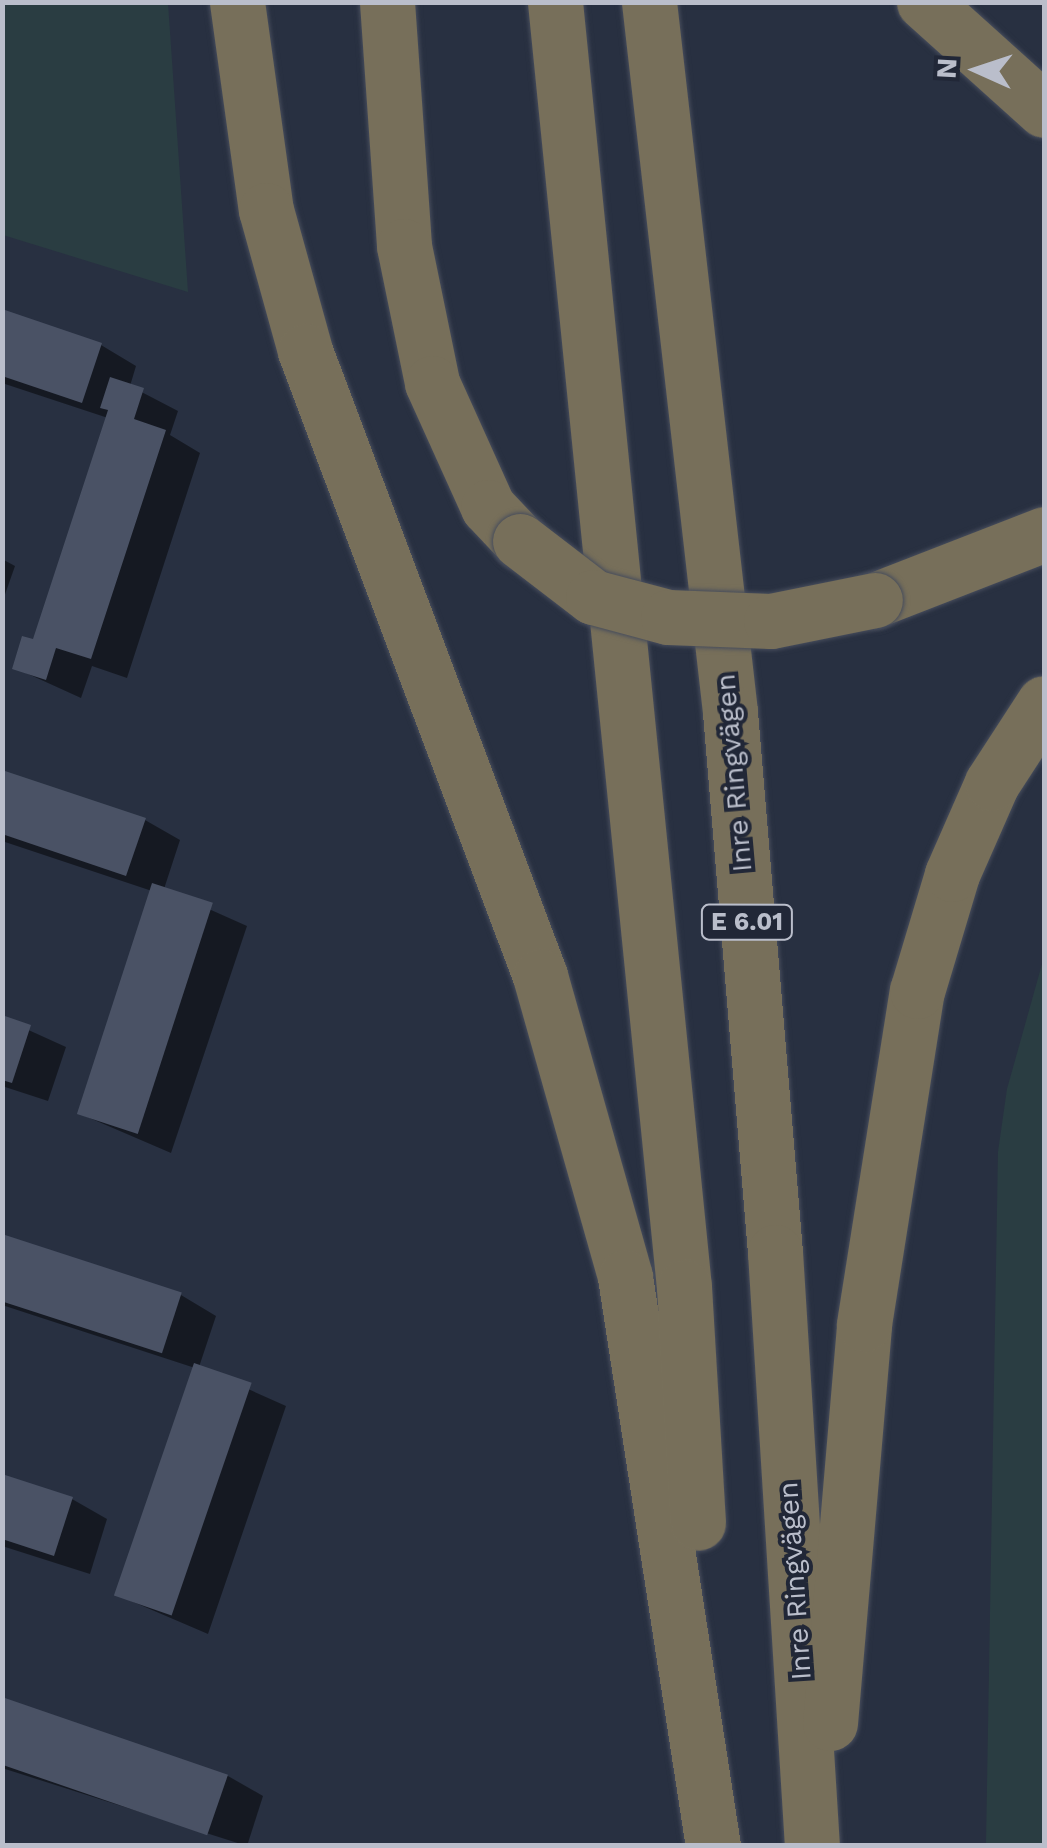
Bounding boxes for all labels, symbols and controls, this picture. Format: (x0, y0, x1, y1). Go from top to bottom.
north arrow (927, 20, 1027, 120)
text: N (930, 57, 964, 80)
street label: Inre Ringvägen (709, 673, 759, 873)
road number: E 6.01 (700, 902, 794, 942)
street label: Inre Ringvägen (771, 1481, 819, 1681)

